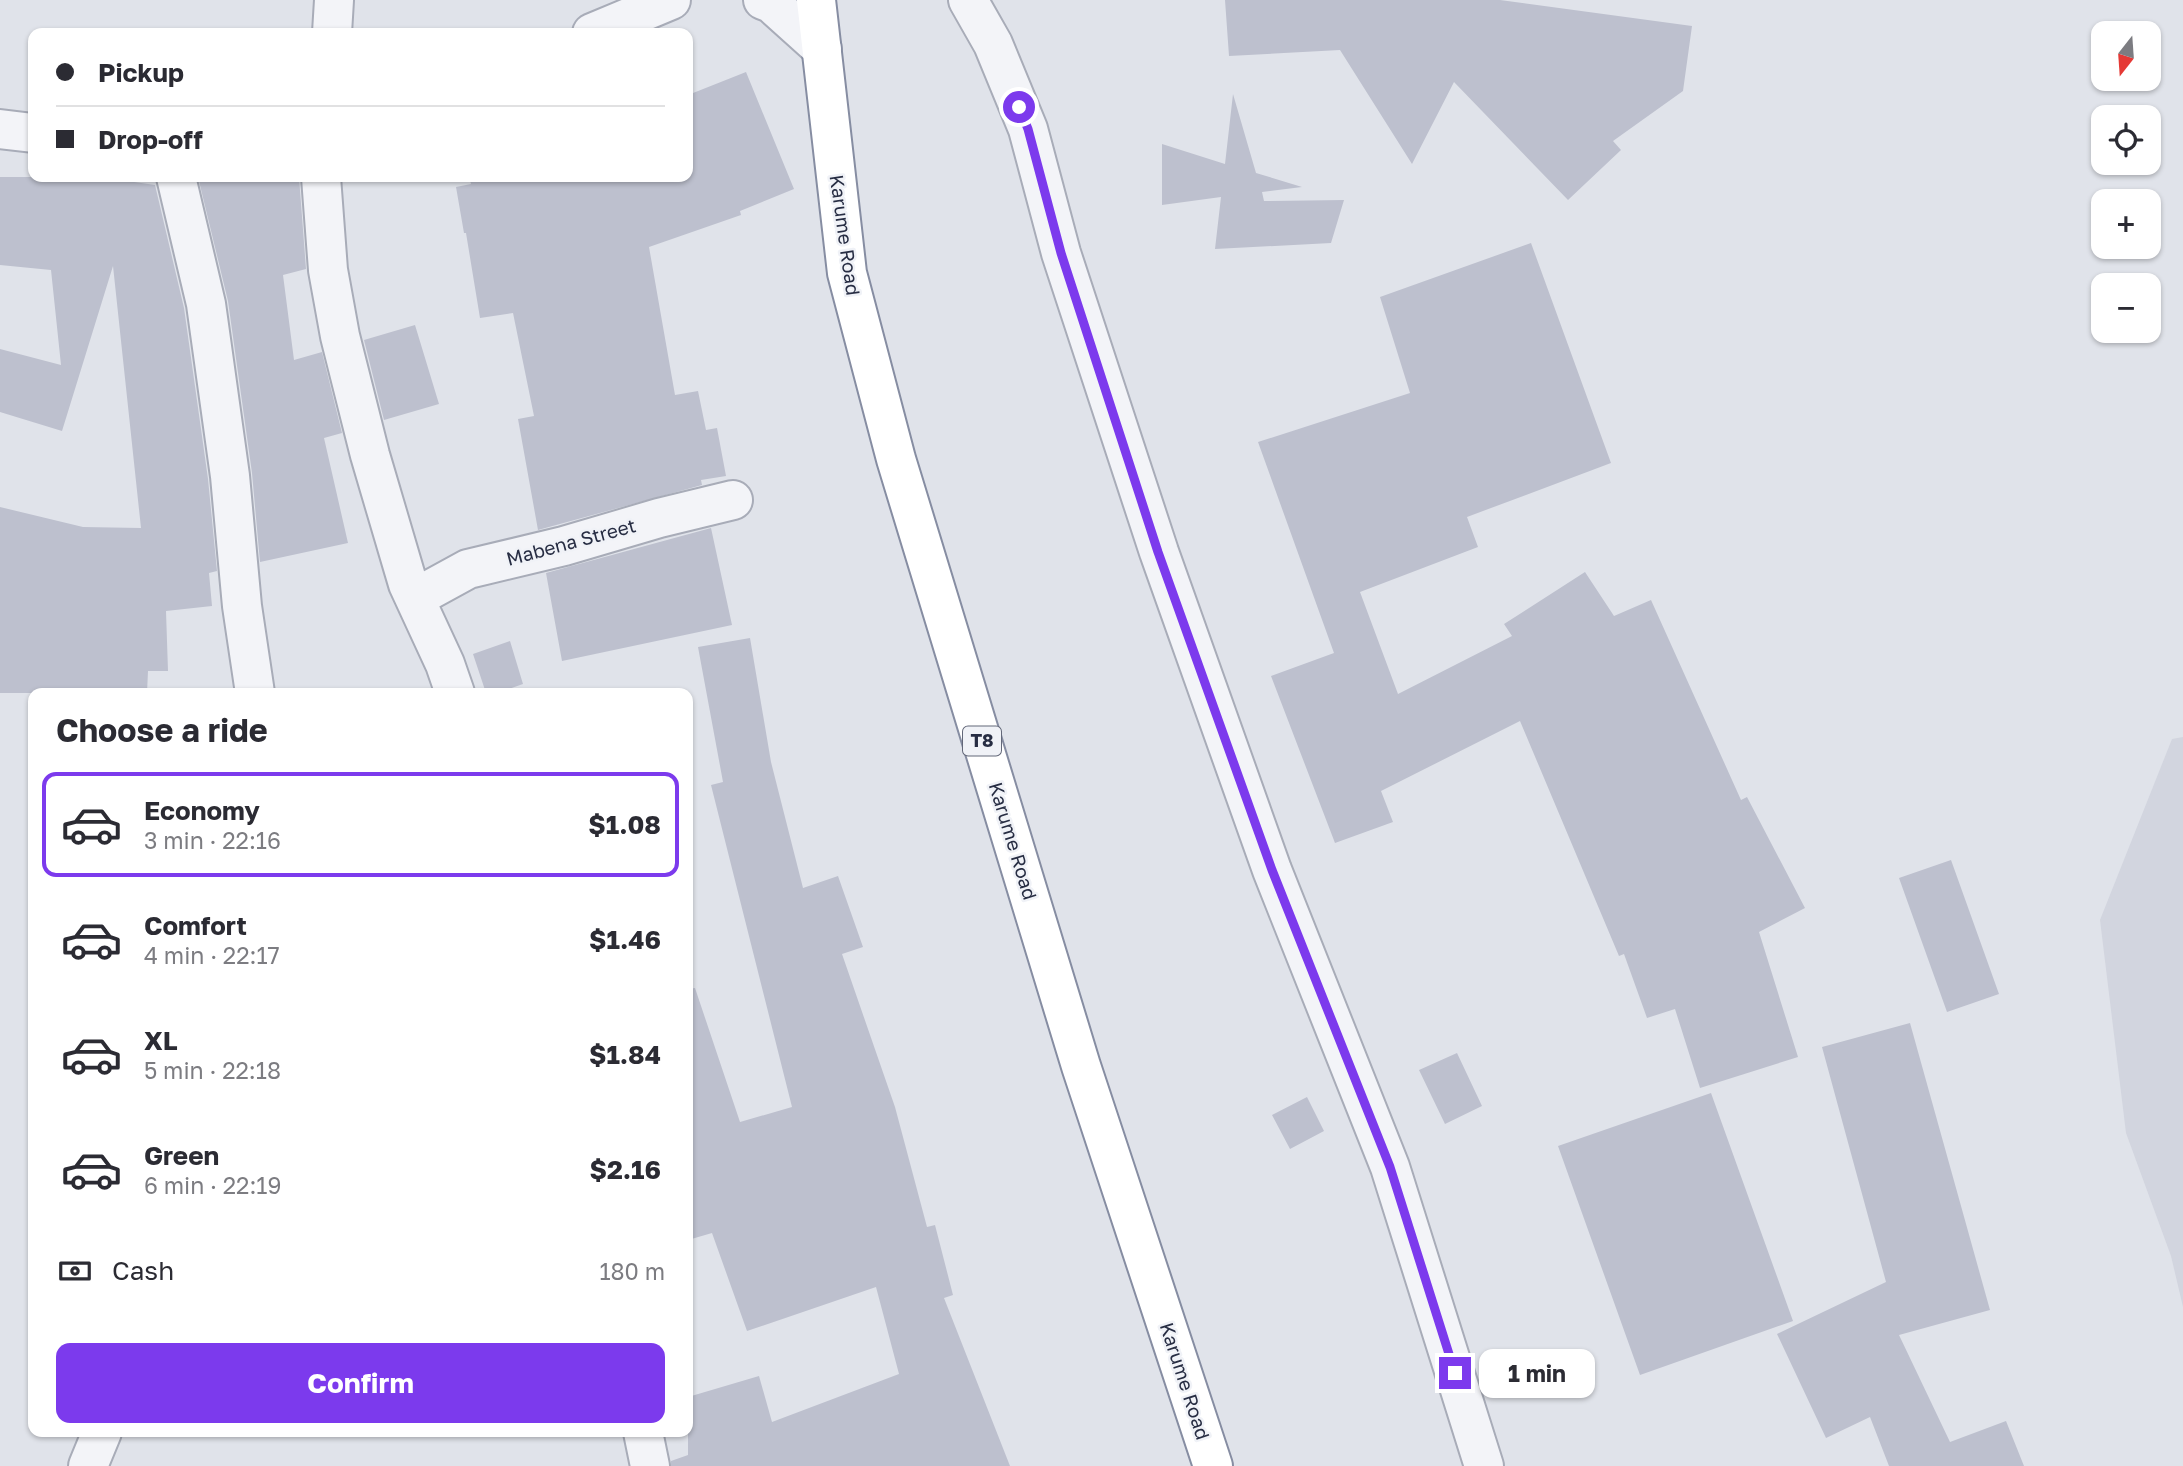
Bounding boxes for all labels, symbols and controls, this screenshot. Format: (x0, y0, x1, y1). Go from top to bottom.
north arrow (2091, 21, 2161, 91)
map controls (2091, 21, 2161, 343)
text: Pickup (98, 57, 184, 88)
route start (1003, 91, 1035, 123)
button: locate (2091, 105, 2161, 175)
text: Drop-off (98, 124, 203, 155)
street label: Karume Road (826, 173, 865, 297)
button: + (2091, 189, 2161, 259)
button: − (2091, 273, 2161, 343)
street label: Mabena Street (504, 513, 638, 570)
text: Choose a ride (56, 711, 268, 749)
road number: T8 (963, 726, 1001, 756)
street label: Karume Road (985, 779, 1042, 902)
icon: car (60, 793, 123, 856)
text: Economy (144, 795, 260, 826)
text: $1.08 (588, 809, 661, 840)
text: 3 min · 22:16 (144, 826, 281, 854)
icon: car (60, 908, 123, 971)
text: Comfort (144, 910, 247, 941)
text: $1.46 (589, 924, 661, 955)
text: 4 min · 22:17 (144, 941, 280, 969)
icon: car (60, 1023, 123, 1086)
text: XL (144, 1025, 178, 1056)
text: $1.84 (589, 1039, 661, 1070)
text: 5 min · 22:18 (144, 1056, 281, 1084)
icon: car (60, 1138, 123, 1201)
text: Green (144, 1140, 219, 1171)
text: $2.16 (589, 1154, 661, 1185)
text: 6 min · 22:19 (144, 1171, 281, 1199)
icon: cash (56, 1252, 94, 1290)
text: Cash (112, 1255, 174, 1286)
text: 180 m (599, 1257, 665, 1285)
street label: Karume Road (1156, 1319, 1215, 1442)
button: Confirm (56, 1343, 665, 1423)
callout: 1 min (1480, 1348, 1595, 1398)
route end (1439, 1357, 1471, 1389)
text: 1 min (1508, 1359, 1566, 1387)

